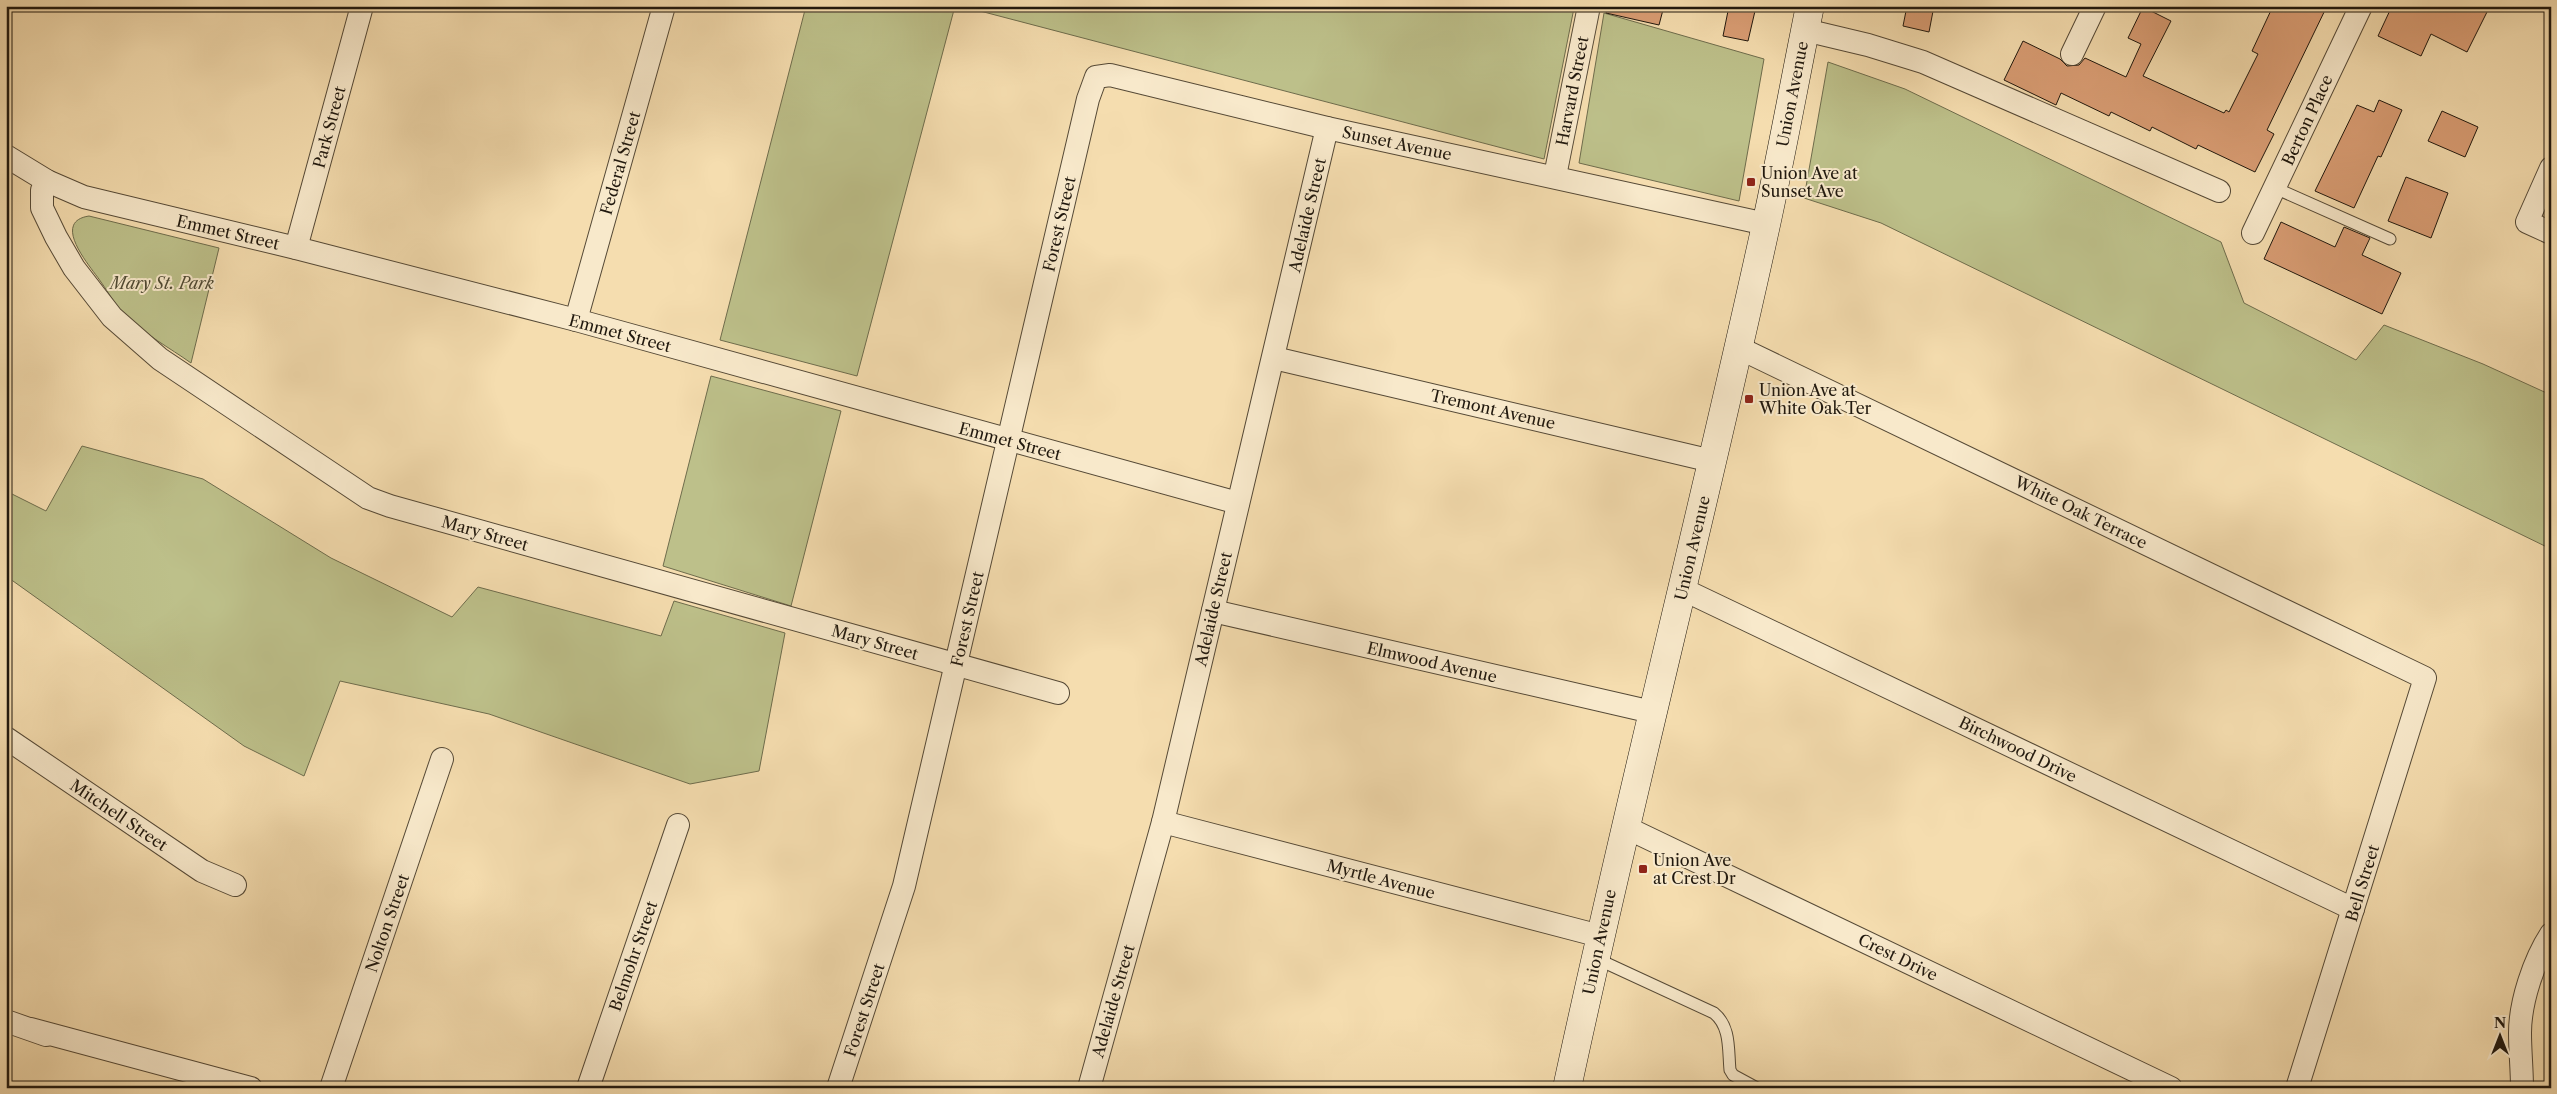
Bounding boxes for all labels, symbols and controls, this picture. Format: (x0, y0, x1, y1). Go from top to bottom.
street label: Harvard Street (1552, 34, 1592, 148)
street label: Union Avenue (1772, 39, 1812, 148)
street label: Berton Place (2277, 71, 2337, 169)
street label: Park Street (308, 83, 350, 170)
street label: Federal Street (596, 109, 644, 217)
street label: Sunset Avenue (1340, 122, 1454, 164)
street label: Adelaide Street (1284, 156, 1330, 275)
place label: Union Ave at Sunset Ave (1761, 163, 1858, 201)
street label: Forest Street (1038, 174, 1080, 274)
marker: Union Ave at Sunset Ave (1745, 176, 1757, 188)
street label: Emmet Street (175, 210, 282, 254)
park label: Mary St. Park (108, 273, 214, 293)
street label: Emmet Street (567, 310, 674, 356)
place label: Union Ave at White Oak Ter (1758, 380, 1872, 418)
street label: Tremont Avenue (1429, 385, 1557, 433)
marker: Union Ave at White Oak Ter (1743, 393, 1755, 405)
street label: Emmet Street (957, 418, 1064, 464)
street label: White Oak Terrace (2011, 471, 2150, 553)
street label: Union Avenue (1670, 494, 1714, 602)
street label: Mary Street (439, 511, 531, 555)
street label: Adelaide Street (1190, 550, 1236, 669)
street label: Forest Street (946, 569, 988, 669)
street label: Mary Street (829, 620, 921, 664)
street label: Elmwood Avenue (1365, 637, 1499, 687)
street label: Birchwood Drive (1956, 712, 2080, 786)
street label: Mitchell Street (66, 775, 172, 855)
street label: Bell Street (2341, 842, 2383, 924)
place label: Union Ave at Crest Dr (1653, 850, 1736, 888)
street label: Myrtle Avenue (1325, 855, 1437, 903)
marker: Union Ave at Crest Dr (1637, 863, 1649, 875)
street label: Nolton Street (361, 871, 413, 975)
street label: Union Avenue (1578, 887, 1620, 996)
street label: Belmohr Street (605, 898, 661, 1014)
street label: Crest Drive (1855, 929, 1941, 985)
street label: Adelaide Street (1087, 942, 1139, 1061)
street label: Forest Street (839, 960, 889, 1059)
north arrow (2474, 1012, 2524, 1062)
text: N (2494, 1014, 2506, 1032)

